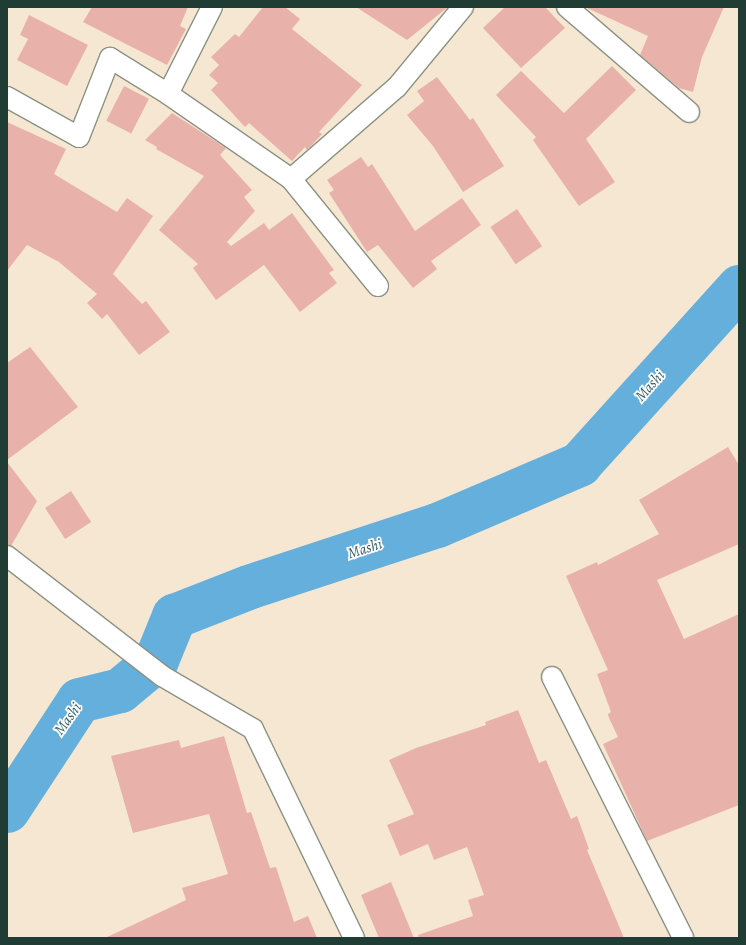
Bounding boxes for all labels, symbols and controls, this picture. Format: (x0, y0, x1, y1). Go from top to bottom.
water label: Mashi (632, 367, 668, 405)
water label: Mashi (345, 535, 385, 563)
water label: Mashi (50, 699, 86, 739)

